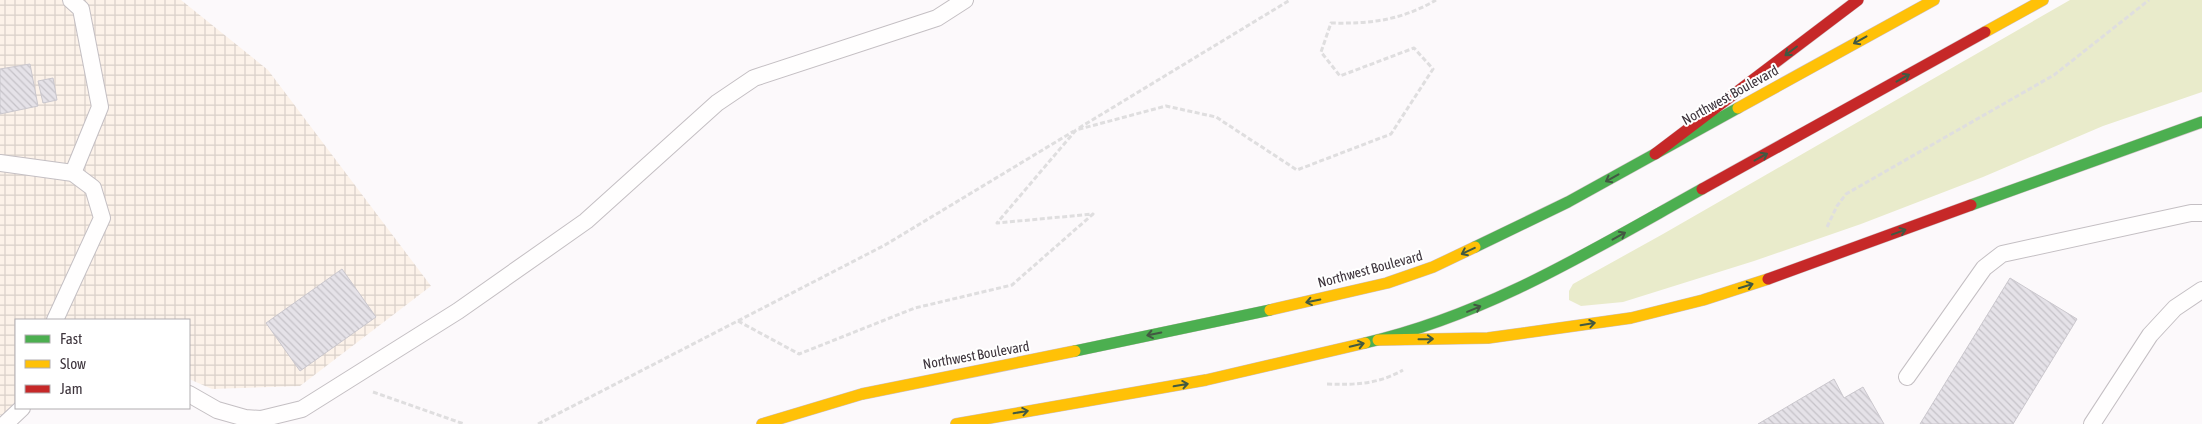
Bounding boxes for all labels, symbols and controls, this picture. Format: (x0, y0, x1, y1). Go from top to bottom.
one-way arrow (1854, 36, 1868, 46)
one-way arrow (1785, 45, 1798, 56)
street label: Northwest Boulevard (1679, 62, 1781, 128)
one-way arrow (1895, 73, 1910, 82)
one-way arrow (1753, 151, 1768, 161)
one-way arrow (1606, 173, 1620, 183)
one-way arrow (1890, 227, 1906, 236)
one-way arrow (1611, 230, 1625, 240)
street label: Northwest Boulevard (1316, 247, 1424, 291)
one-way arrow (1460, 247, 1475, 257)
one-way arrow (1737, 281, 1753, 291)
one-way arrow (1306, 296, 1322, 306)
one-way arrow (1466, 303, 1481, 313)
legend (15, 319, 190, 409)
one-way arrow (1580, 319, 1596, 329)
text: Fast (60, 330, 82, 347)
one-way arrow (1147, 330, 1163, 340)
one-way arrow (1418, 334, 1434, 344)
street label: Northwest Boulevard (922, 338, 1030, 372)
one-way arrow (1348, 340, 1364, 349)
text: Slow (60, 355, 86, 372)
one-way arrow (1173, 379, 1189, 389)
text: Jam (60, 380, 83, 397)
one-way arrow (1013, 407, 1029, 417)

